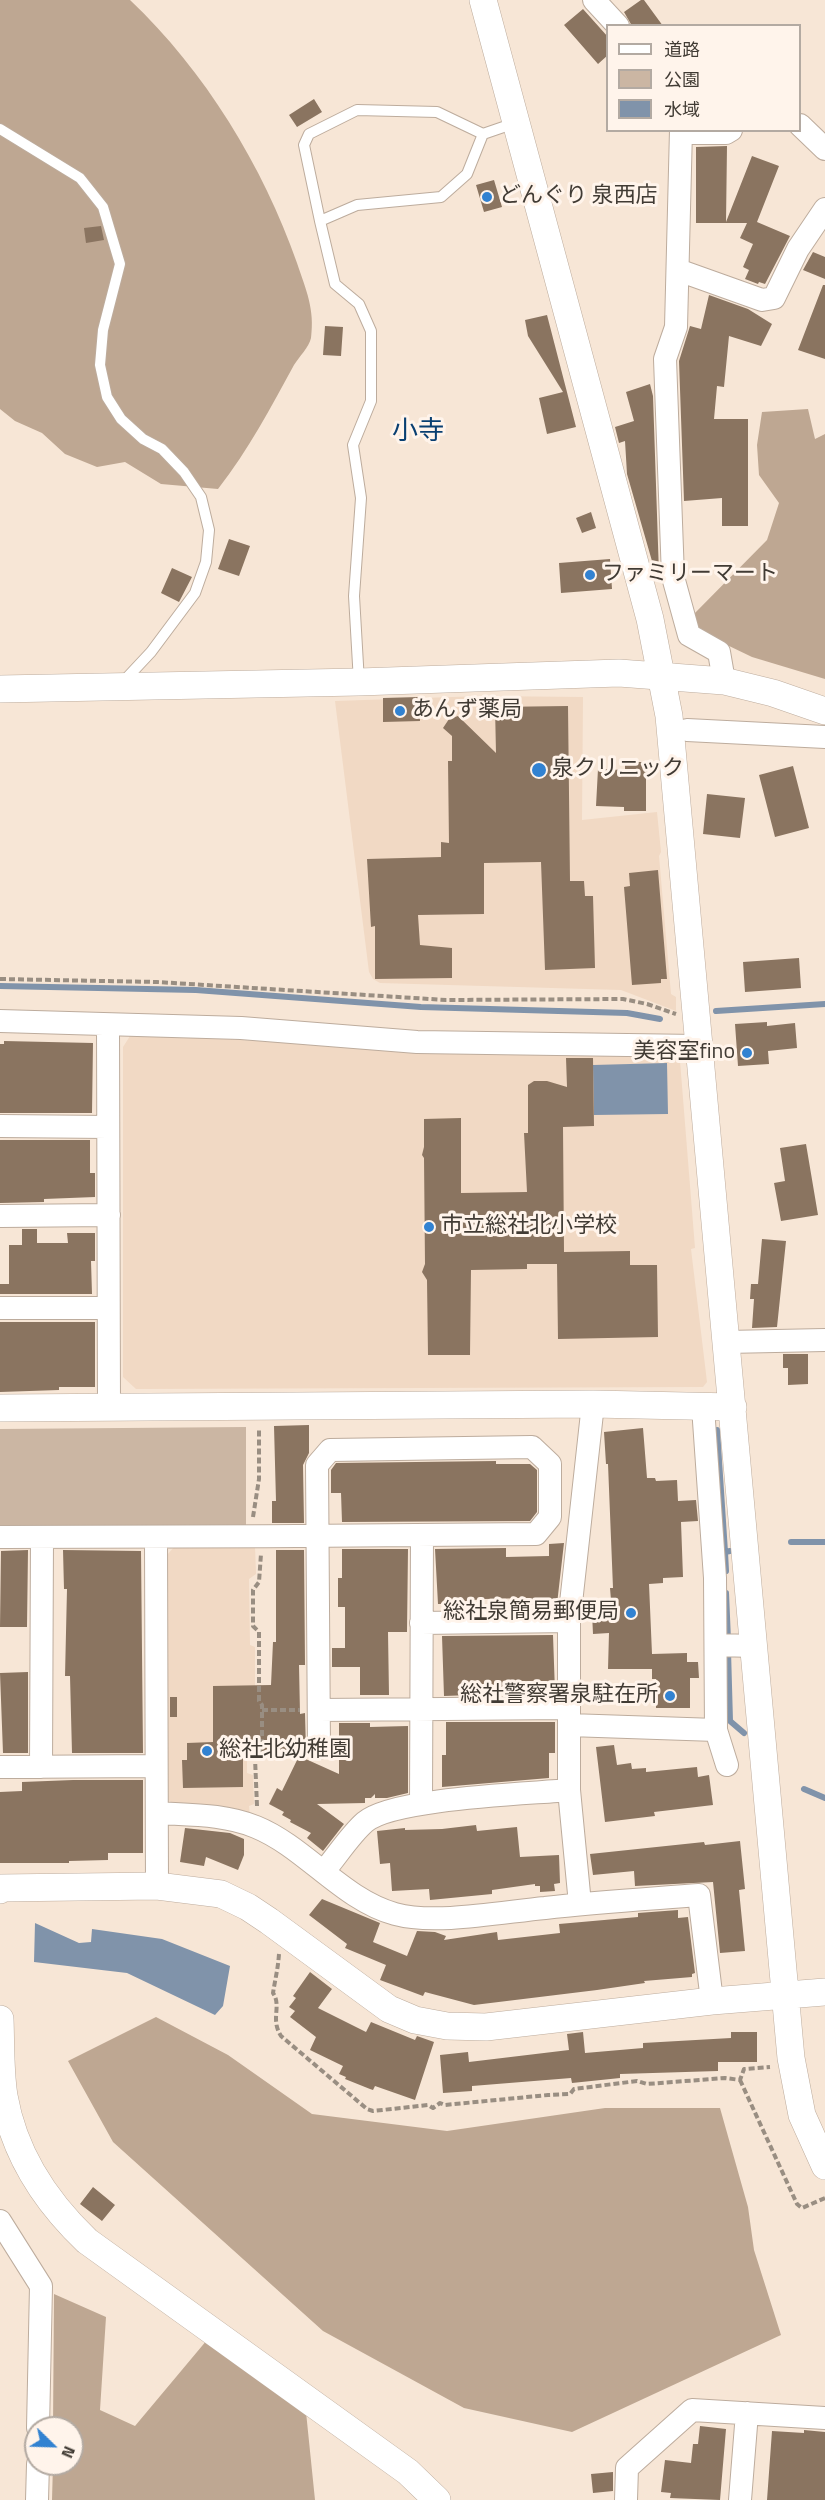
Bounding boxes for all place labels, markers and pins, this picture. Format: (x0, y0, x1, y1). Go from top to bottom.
place label: どんぐり 泉西店 (499, 184, 658, 210)
marker: どんぐり 泉西店 (480, 190, 494, 204)
place label: ファミリーマート (602, 562, 778, 588)
marker: ファミリーマート (583, 568, 597, 582)
place label: あんず薬局 (412, 698, 522, 724)
marker: あんず薬局 (393, 704, 407, 718)
place label: 泉クリニック (552, 757, 684, 783)
marker: 泉クリニック (530, 761, 548, 779)
place label: 美容室fino (633, 1040, 735, 1066)
marker: 美容室fino (740, 1046, 754, 1060)
place label: 市立総社北小学校 (441, 1214, 617, 1240)
marker: 市立総社北小学校 (422, 1220, 436, 1234)
place label: 総社泉簡易郵便局 (443, 1600, 619, 1626)
marker: 総社泉簡易郵便局 (624, 1606, 638, 1620)
place label: 総社警察署泉駐在所 (460, 1683, 658, 1709)
marker: 総社警察署泉駐在所 (663, 1689, 677, 1703)
place label: 総社北幼稚園 (219, 1738, 351, 1764)
marker: 総社北幼稚園 (200, 1744, 214, 1758)

